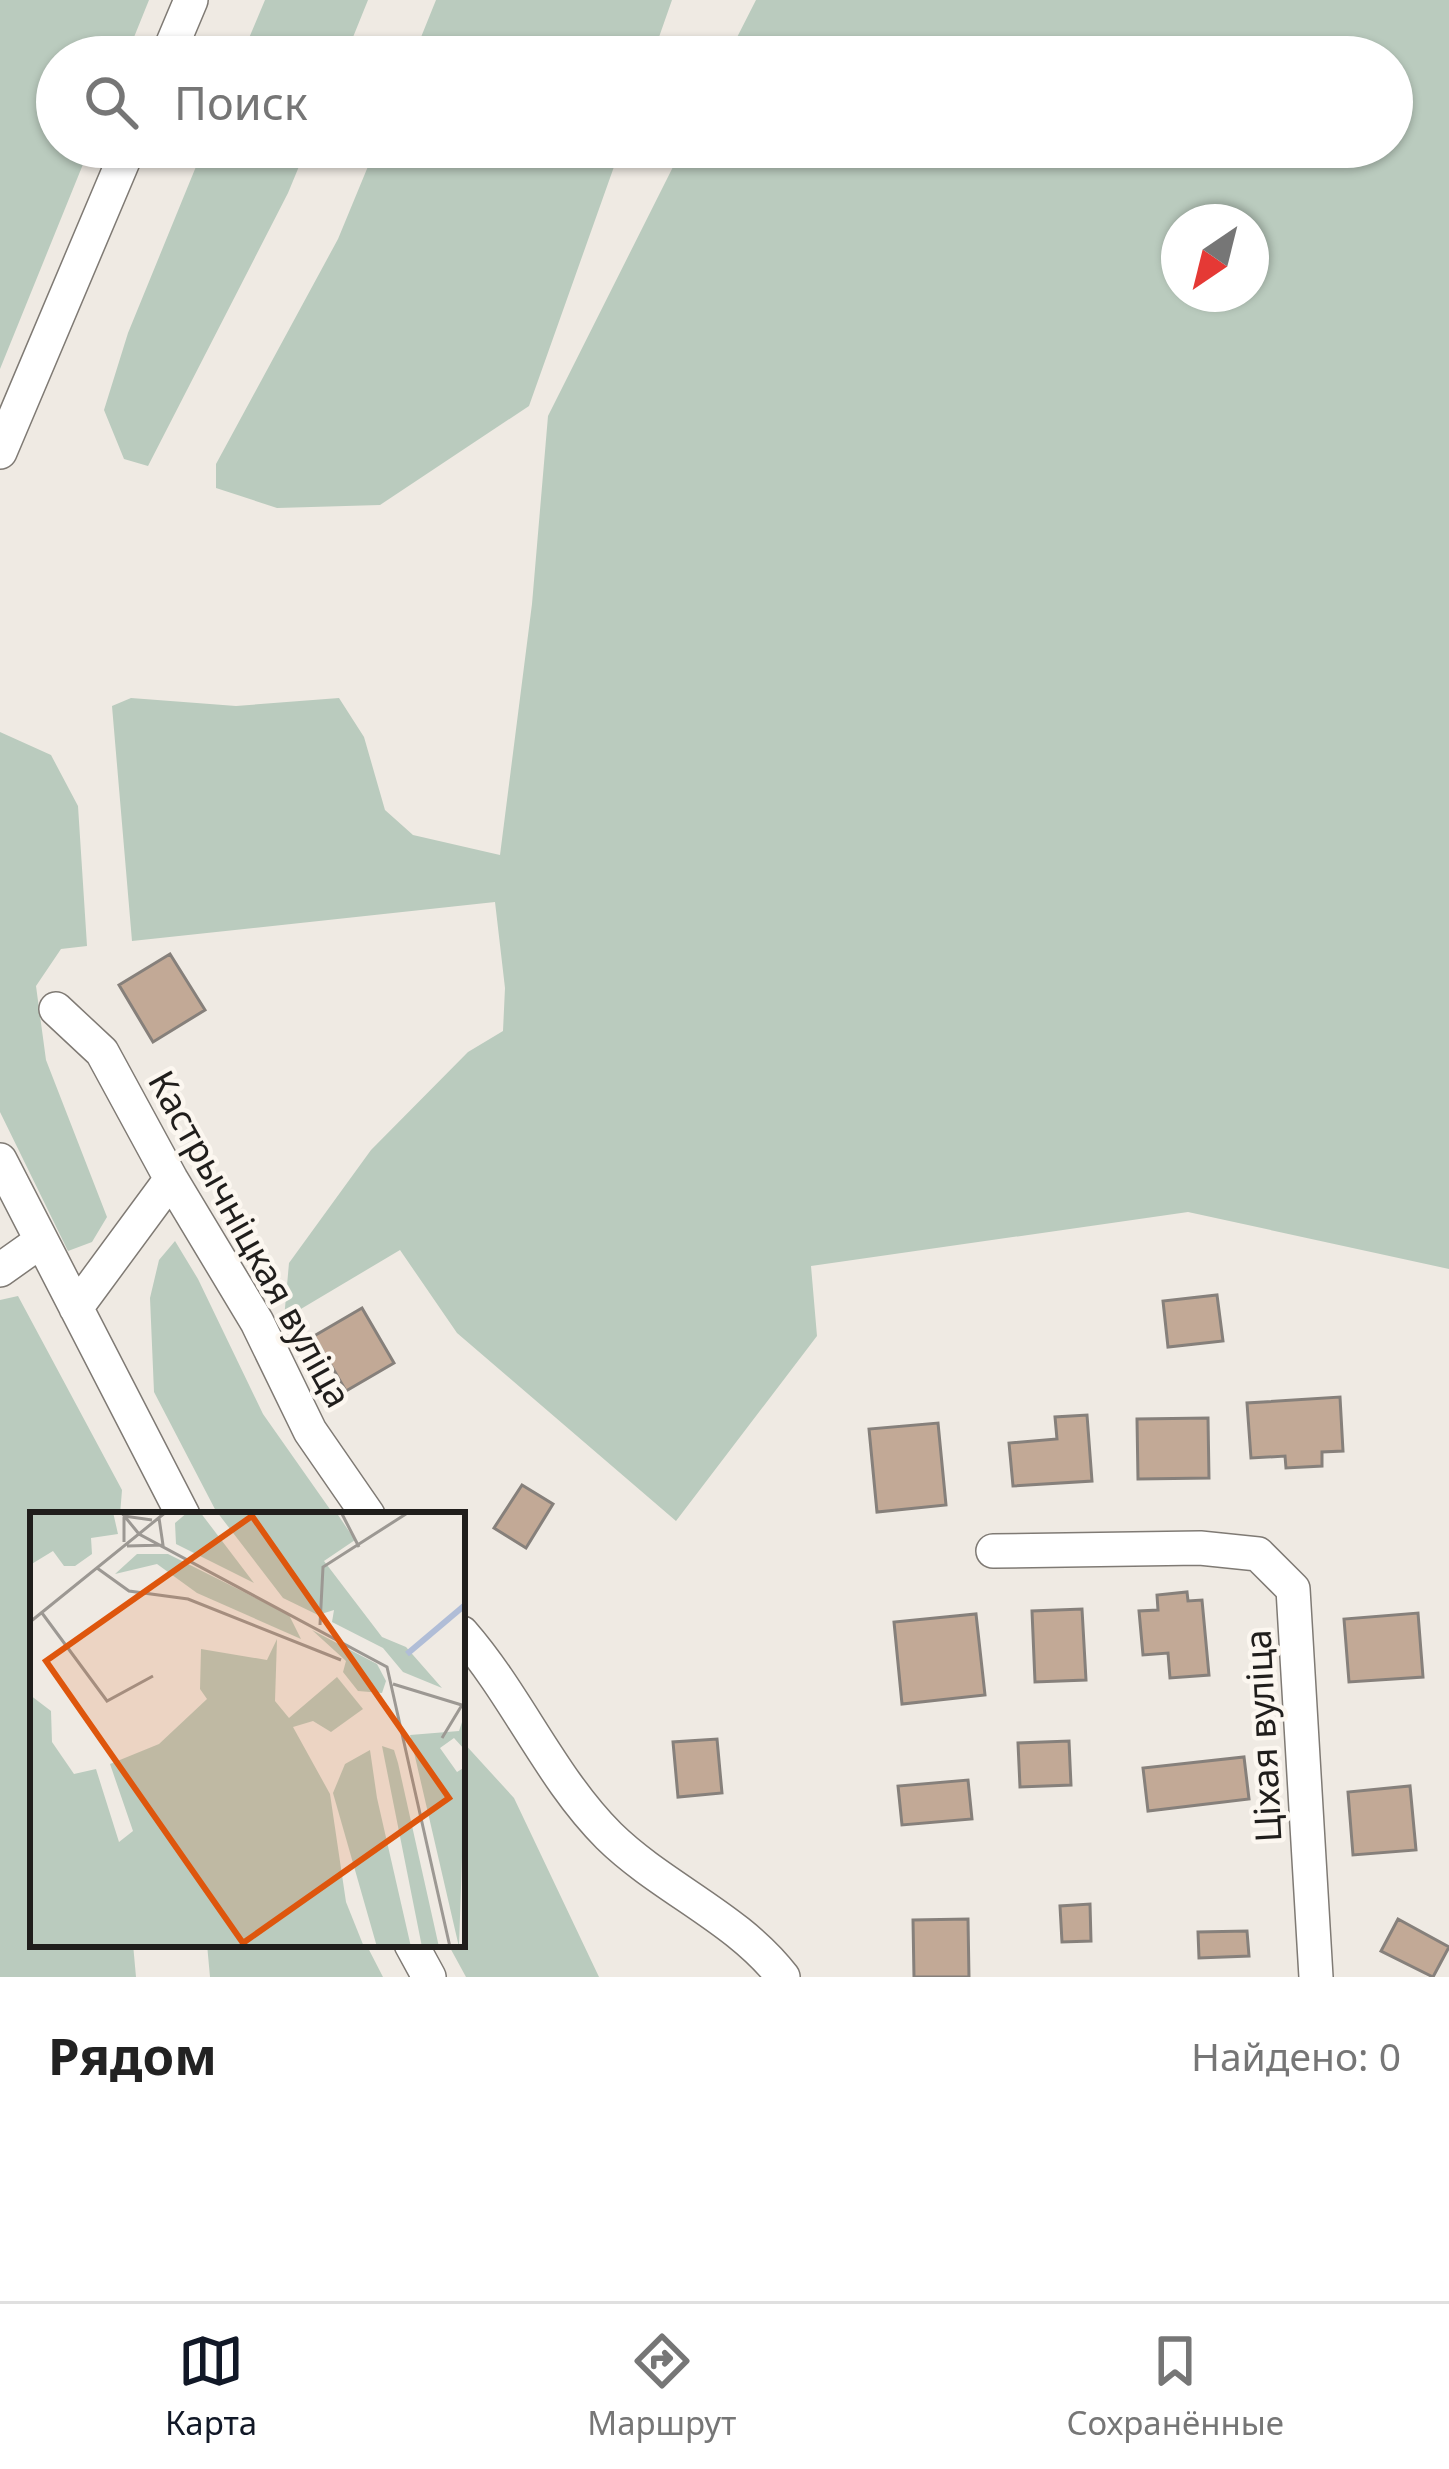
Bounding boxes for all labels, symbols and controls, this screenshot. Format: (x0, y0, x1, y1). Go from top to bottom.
search box (36, 36, 1413, 168)
icon: search (78, 69, 144, 135)
text: Поиск (174, 72, 308, 133)
north arrow (1161, 204, 1269, 312)
street label: Кастрычніцкая вуліца (137, 1062, 363, 1416)
inset map (30, 1512, 465, 1947)
street label: Ціхая вуліца (1232, 1629, 1293, 1844)
text: Рядом (48, 2020, 217, 2090)
text: Найдено: 0 (1191, 2029, 1401, 2082)
tab: Карта (165, 2328, 257, 2445)
tab: Маршрут (587, 2328, 736, 2445)
tab: Сохранённые (1066, 2328, 1284, 2445)

